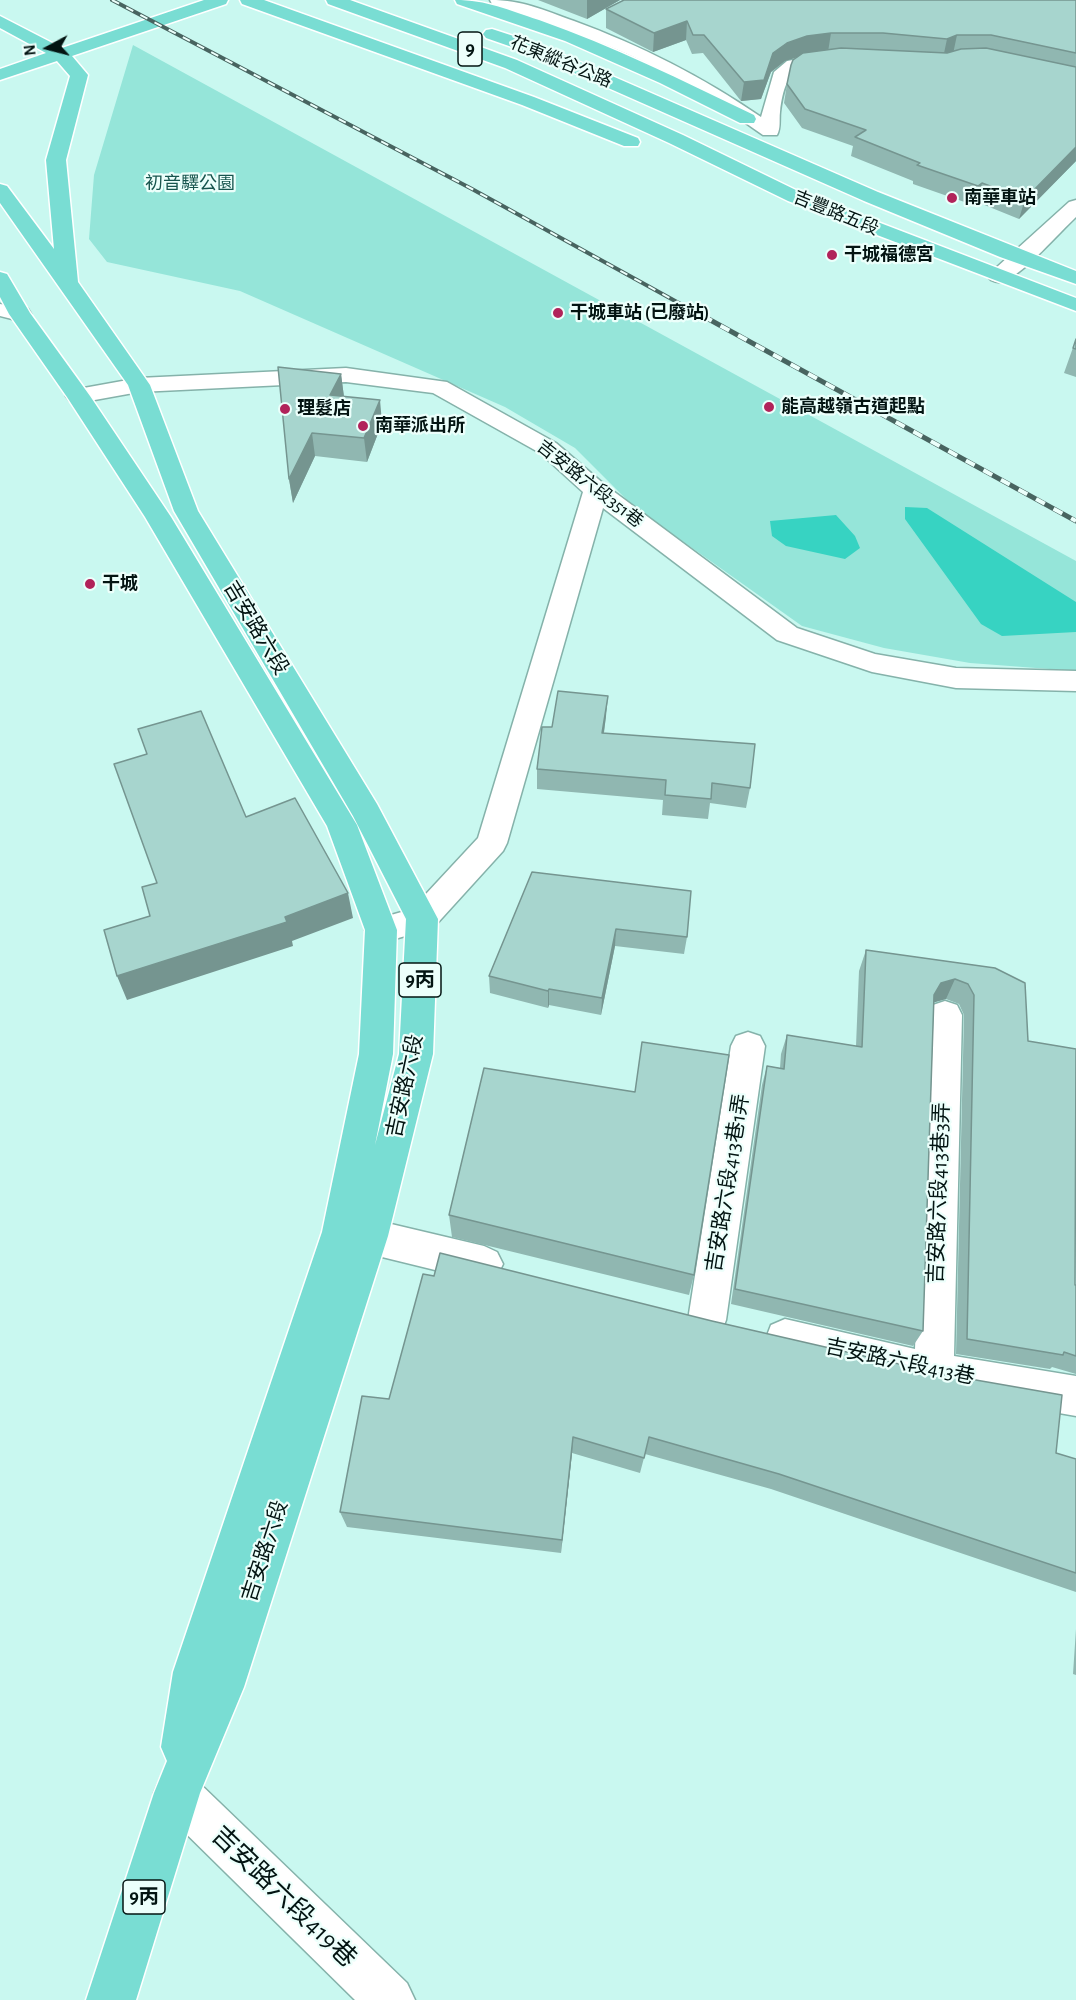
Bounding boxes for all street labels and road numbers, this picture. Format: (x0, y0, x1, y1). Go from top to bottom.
road number: 9 (458, 32, 482, 66)
street label: 花東縱谷公路 (507, 32, 615, 92)
street label: 吉豐路五段 (790, 186, 882, 240)
street label: 吉安路六段351巷 (532, 436, 648, 532)
street label: 吉安路六段 (218, 577, 294, 679)
road number: 9丙 (399, 963, 441, 997)
street label: 吉安路六段 (382, 1032, 428, 1140)
street label: 吉安路六段413巷1弄 (701, 1092, 755, 1274)
street label: 吉安路六段413巷3弄 (923, 1102, 955, 1284)
street label: 吉安路六段413巷 (823, 1334, 977, 1390)
street label: 吉安路六段 (237, 1497, 293, 1605)
street label: 吉安路六段419巷 (205, 1820, 363, 1974)
road number: 9丙 (123, 1880, 165, 1914)

